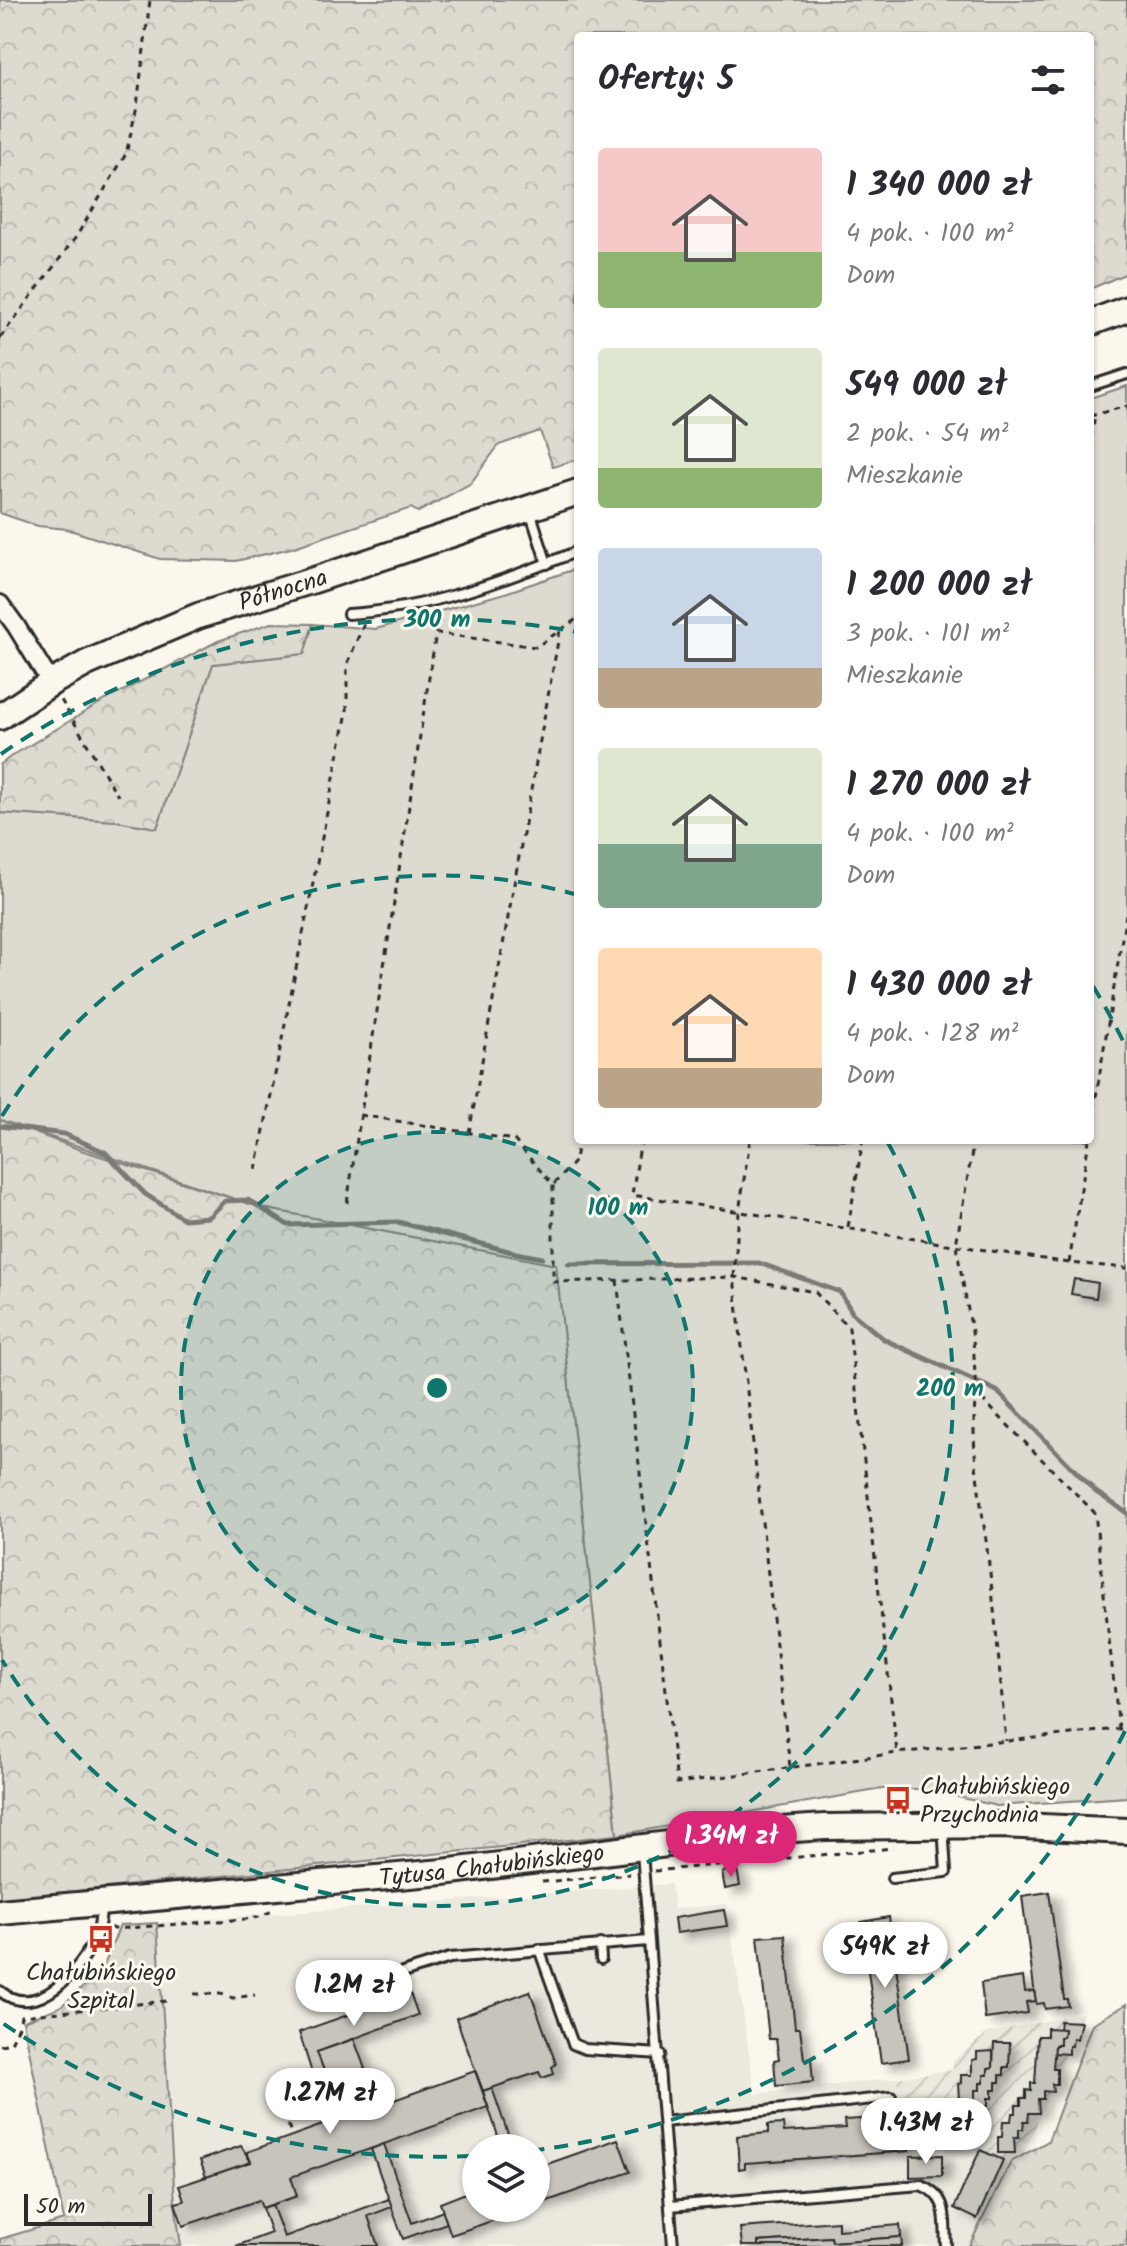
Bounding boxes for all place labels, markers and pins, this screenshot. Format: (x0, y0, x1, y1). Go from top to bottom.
centre of rings (423, 1374, 451, 1402)
place label: Chałubińskiego Przychodnia (920, 1768, 1070, 1835)
bus stop icon: Chałubińskiego Przychodnia (883, 1785, 913, 1815)
pin: 1.34M zł (648, 1811, 814, 1879)
pin: 549K zł (811, 1922, 959, 1990)
bus stop icon: Chałubińskiego Szpital (86, 1924, 116, 1954)
place label: Chałubińskiego Szpital (26, 1954, 176, 2021)
pin: 1.2M zł (280, 1960, 428, 2028)
pin: 1.27M zł (247, 2068, 413, 2136)
pin: 1.43M zł (843, 2098, 1009, 2166)

